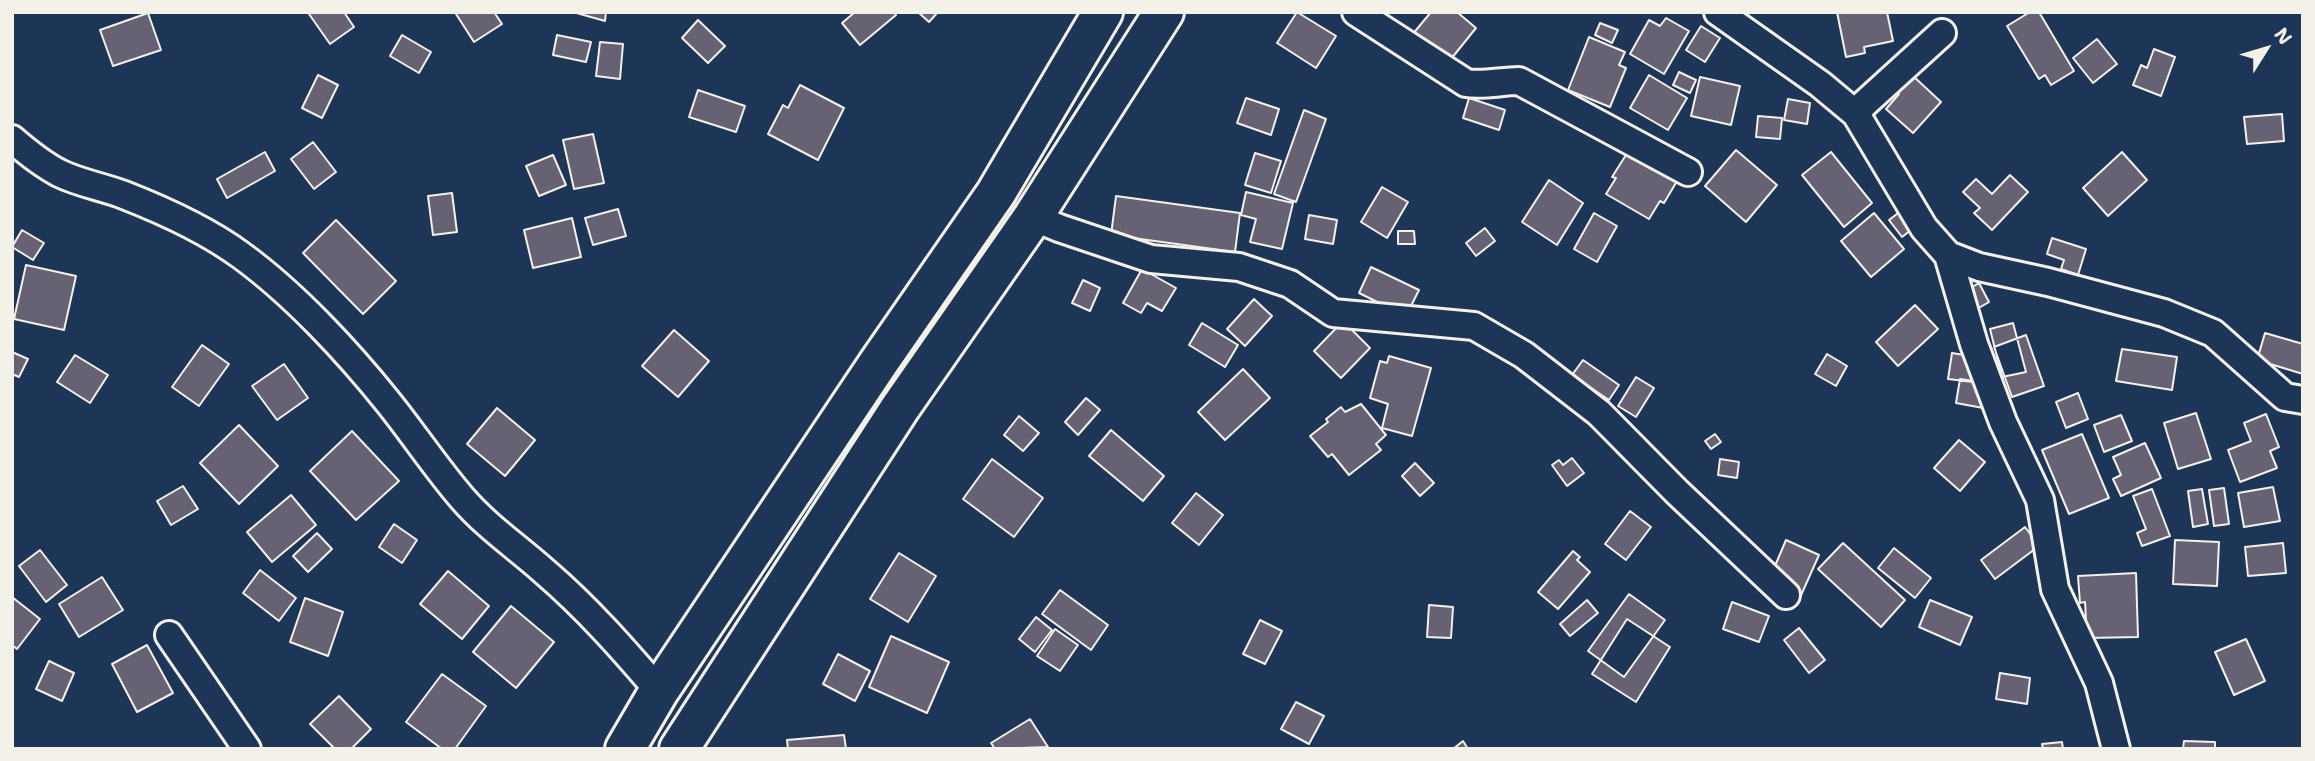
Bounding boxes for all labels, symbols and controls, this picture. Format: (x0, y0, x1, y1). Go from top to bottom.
north arrow (2231, 14, 2301, 84)
text: N (2269, 23, 2298, 50)

